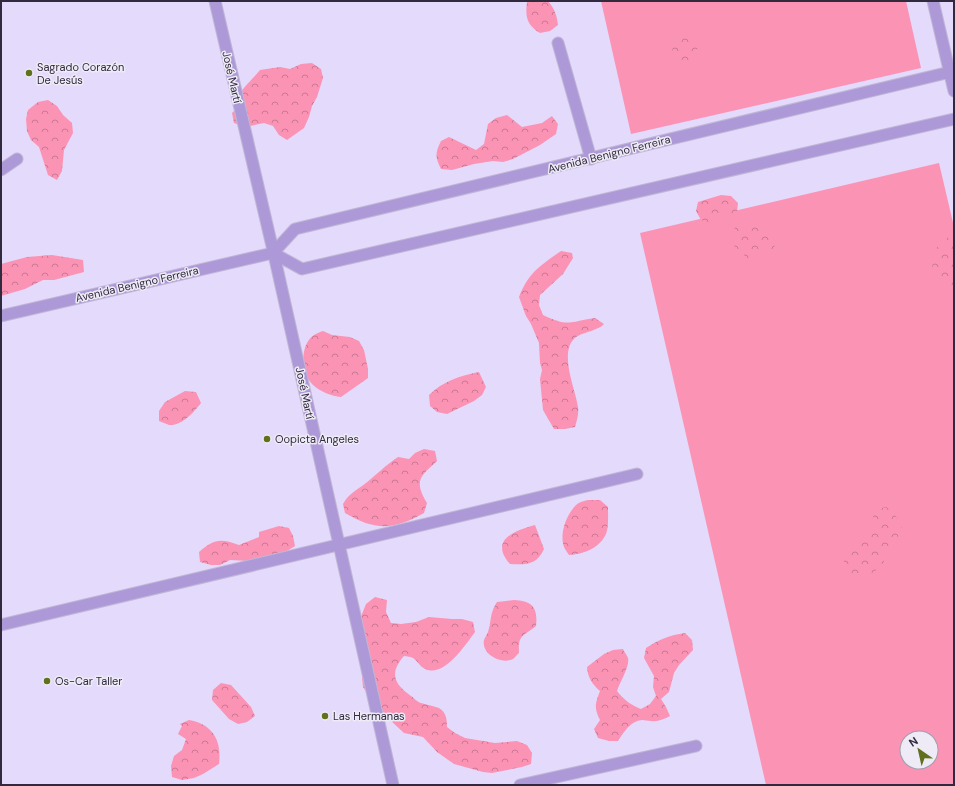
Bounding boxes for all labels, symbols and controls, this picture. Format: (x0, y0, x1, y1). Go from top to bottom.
street label: José Martí (219, 50, 245, 105)
place label: Sagrado Corazón De Jesús (37, 60, 124, 87)
marker: Sagrado Corazón De Jesús (24, 68, 34, 78)
street label: Avenida Benigno Ferreira (546, 132, 672, 176)
street label: Avenida Benigno Ferreira (74, 263, 200, 305)
street label: José Martí (293, 366, 317, 421)
place label: Oopicta Angeles (275, 432, 359, 446)
marker: Oopicta Angeles (262, 434, 272, 444)
place label: Os-Car Taller (55, 674, 122, 688)
marker: Os-Car Taller (42, 676, 52, 686)
place label: Las Hermanas (333, 709, 405, 723)
marker: Las Hermanas (320, 711, 330, 721)
north arrow (899, 730, 939, 770)
text: N (906, 734, 921, 750)

